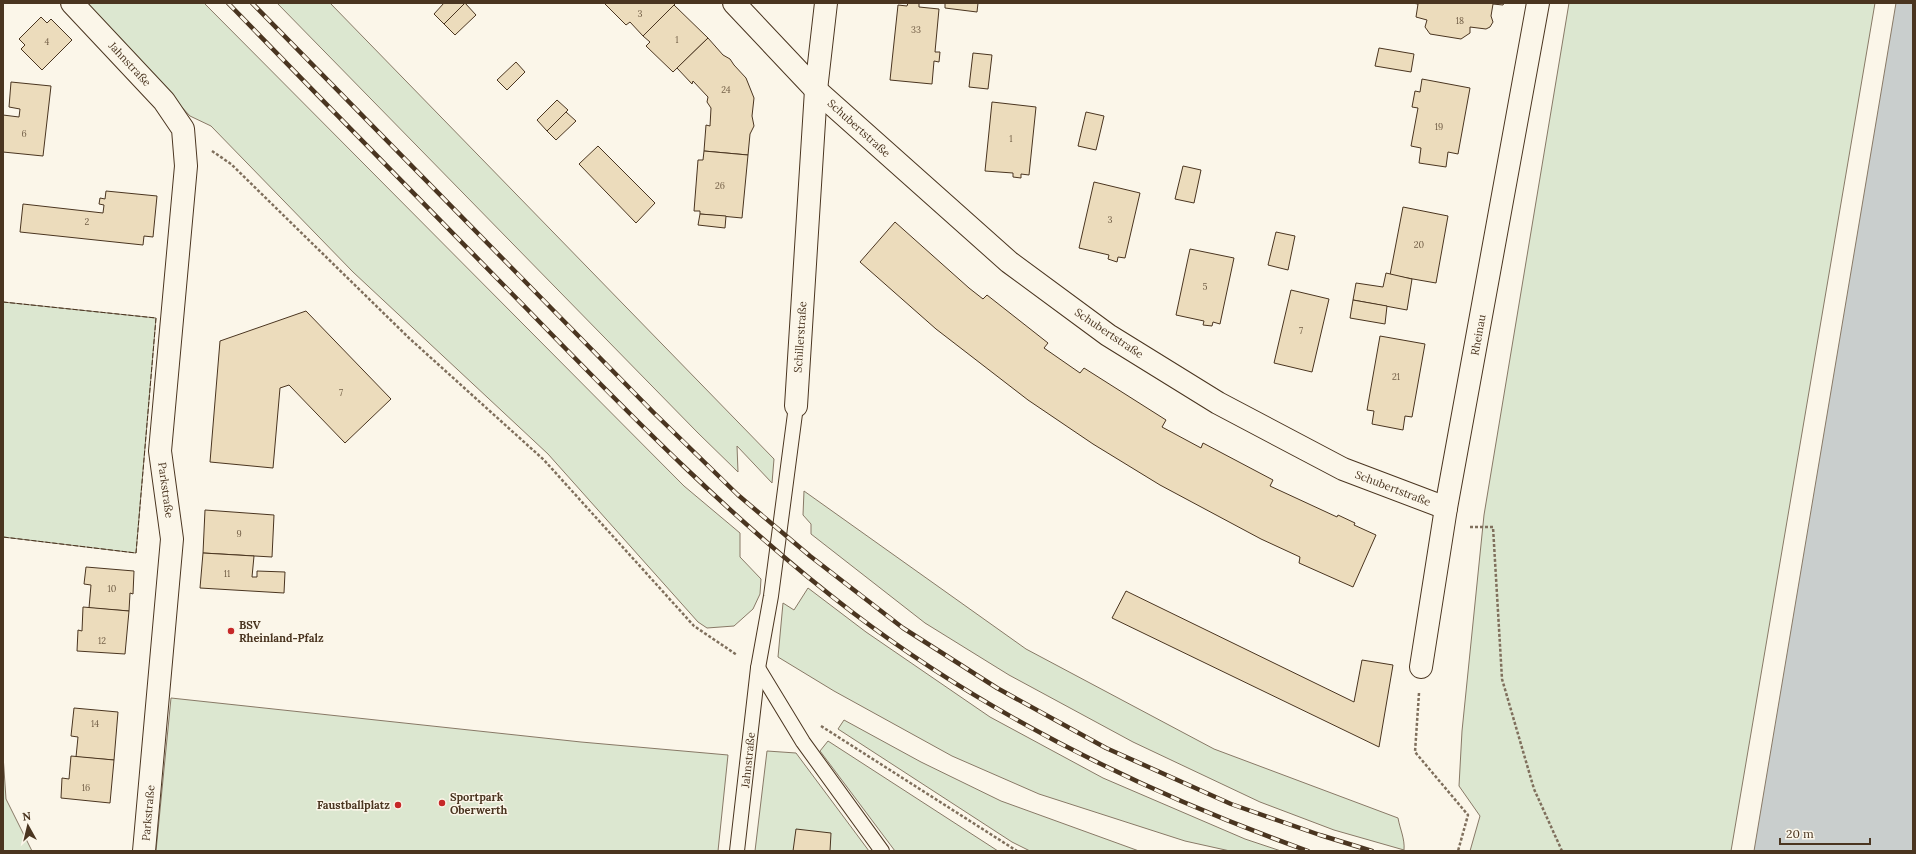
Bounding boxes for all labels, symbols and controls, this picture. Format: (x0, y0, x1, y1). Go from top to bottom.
house number: 3 (637, 8, 643, 19)
house number: 18 (1456, 15, 1464, 26)
house number: 33 (911, 24, 921, 35)
house number: 1 (675, 34, 679, 45)
house number: 4 (45, 36, 50, 47)
street label: Jahnstraße (105, 38, 154, 89)
house number: 24 (721, 84, 731, 95)
street label: Schubertstraße (825, 96, 893, 160)
house number: 19 (1435, 121, 1443, 132)
house number: 6 (21, 128, 27, 139)
house number: 1 (1009, 133, 1013, 144)
house number: 26 (715, 180, 725, 191)
house number: 3 (1107, 214, 1113, 225)
house number: 2 (85, 216, 90, 227)
house number: 20 (1414, 239, 1425, 250)
house number: 5 (1203, 281, 1208, 292)
street label: Schillerstraße (791, 301, 809, 373)
street label: Schubertstraße (1072, 305, 1146, 361)
street label: Rheinau (1468, 313, 1489, 357)
house number: 7 (1299, 325, 1303, 336)
house number: 21 (1392, 371, 1400, 382)
house number: 7 (339, 387, 343, 398)
street label: Parkstraße (155, 461, 177, 519)
street label: Schubertstraße (1353, 467, 1433, 509)
house number: 9 (236, 528, 242, 539)
house number: 11 (224, 568, 230, 579)
house number: 10 (108, 583, 117, 594)
place label: BSV Rheinland-Pfalz (239, 618, 324, 645)
marker: BSV Rheinland-Pfalz (226, 626, 236, 636)
house number: 12 (98, 635, 106, 646)
house number: 14 (91, 718, 99, 729)
street label: Jahnstraße (738, 731, 758, 790)
house number: 16 (82, 782, 90, 793)
street label: Parkstraße (139, 784, 157, 842)
place label: Sportpark Oberwerth (450, 790, 507, 817)
place label: Faustballplatz (317, 798, 390, 812)
marker: Sportpark Oberwerth (437, 798, 447, 808)
marker: Faustballplatz (393, 800, 403, 810)
north arrow (8, 806, 48, 846)
text: N (21, 809, 32, 824)
scale bar (1780, 820, 1870, 846)
text: 20 m (1786, 826, 1814, 841)

